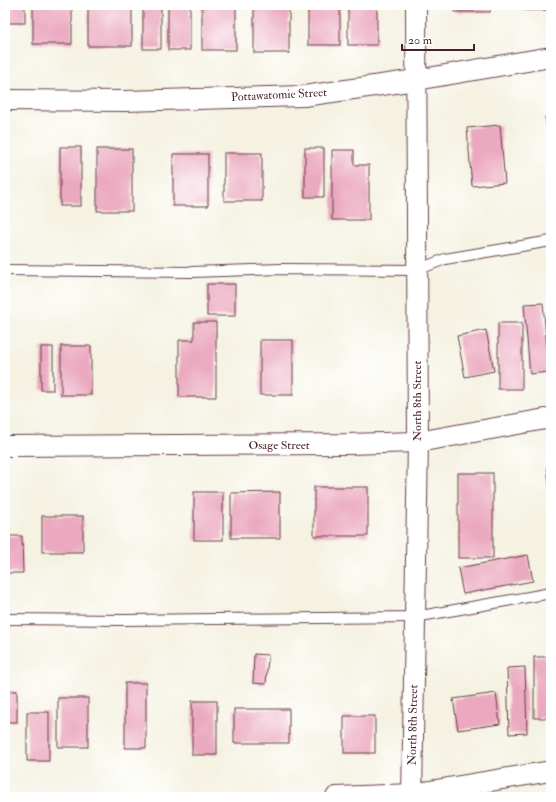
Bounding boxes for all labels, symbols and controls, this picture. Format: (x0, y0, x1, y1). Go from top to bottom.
scale bar (402, 26, 474, 52)
text: 20 m (408, 33, 433, 48)
street label: Pottawatomie Street (231, 85, 327, 105)
street label: North 8th Street (410, 361, 425, 441)
street label: Osage Street (248, 438, 310, 453)
street label: North 8th Street (405, 684, 421, 765)

